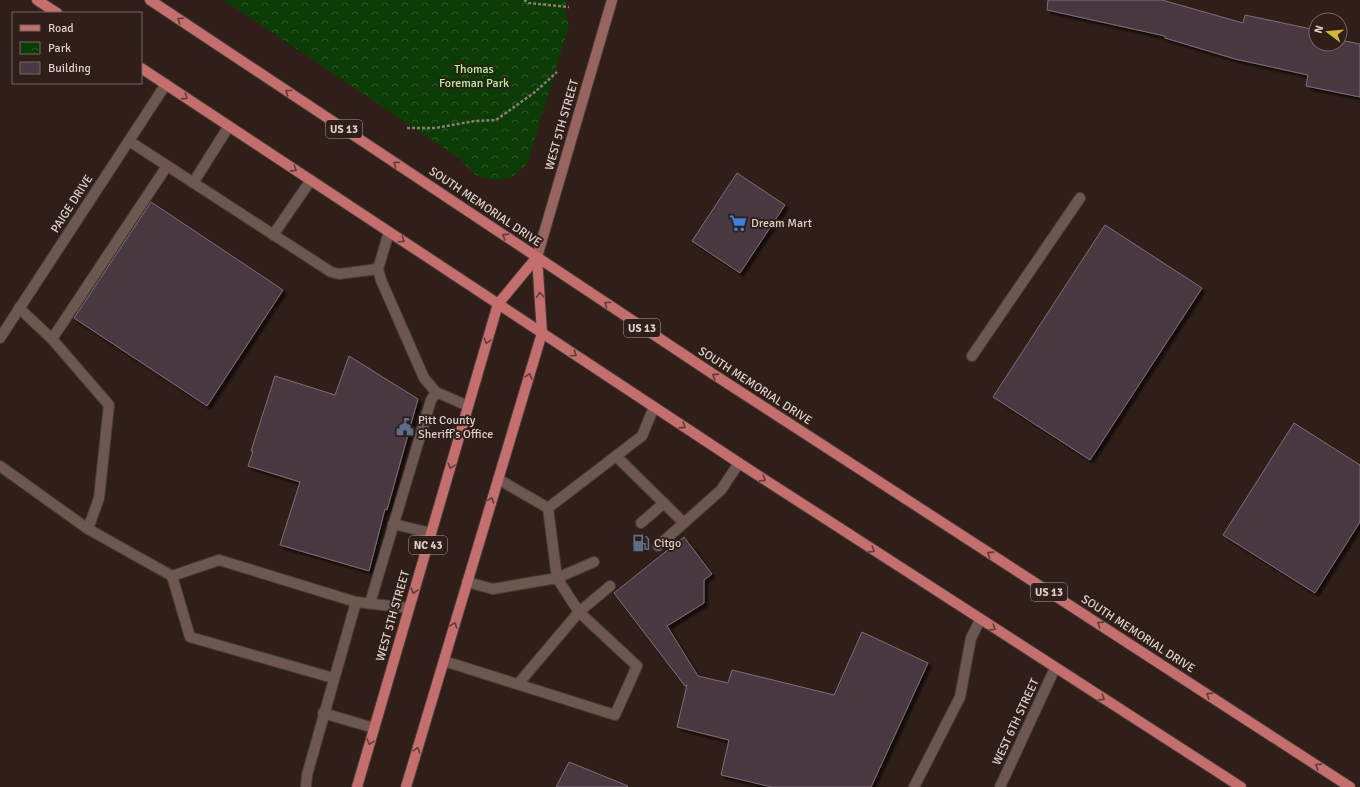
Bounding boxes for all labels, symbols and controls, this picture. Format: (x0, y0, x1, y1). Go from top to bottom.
legend (12, 12, 142, 84)
north arrow (1308, 12, 1348, 52)
one-way arrow (177, 17, 184, 25)
text: Road (48, 21, 74, 36)
text: N (1312, 24, 1326, 35)
text: Park (48, 41, 71, 56)
text: Building (48, 61, 91, 76)
park label: Thomas Foreman Park (439, 62, 509, 91)
street label: WEST 5TH STREET (542, 78, 582, 172)
one-way arrow (285, 89, 292, 97)
one-way arrow (181, 92, 188, 100)
road number: US 13 (326, 120, 362, 138)
one-way arrow (394, 162, 401, 169)
one-way arrow (290, 164, 297, 171)
street label: SOUTH MEMORIAL DRIVE (426, 164, 544, 250)
street label: PAIGE DRIVE (48, 172, 96, 236)
supermarket icon: Dream Mart (728, 213, 748, 233)
place label: Dream Mart (751, 216, 812, 231)
one-way arrow (502, 233, 509, 241)
one-way arrow (398, 236, 405, 243)
one-way arrow (535, 292, 544, 298)
one-way arrow (604, 301, 611, 309)
road number: US 13 (624, 319, 660, 337)
one-way arrow (483, 337, 492, 344)
street label: SOUTH MEMORIAL DRIVE (695, 344, 815, 428)
one-way arrow (570, 349, 577, 357)
one-way arrow (524, 373, 533, 380)
one-way arrow (712, 373, 719, 381)
place label: Pitt County Sheriff's Office (418, 413, 493, 442)
public building icon: Pitt County Sheriff's Office (395, 417, 415, 437)
one-way arrow (679, 421, 686, 429)
one-way arrow (447, 462, 456, 469)
one-way arrow (759, 474, 766, 482)
one-way arrow (486, 497, 495, 504)
fuel station icon: Citgo (631, 533, 651, 553)
road number: NC 43 (409, 536, 447, 554)
place label: Citgo (654, 536, 681, 551)
one-way arrow (868, 545, 875, 552)
one-way arrow (988, 552, 995, 559)
street label: WEST 5TH STREET (373, 569, 413, 663)
road number: US 13 (1031, 583, 1067, 601)
one-way arrow (410, 587, 419, 594)
street label: SOUTH MEMORIAL DRIVE (1078, 592, 1198, 676)
one-way arrow (449, 622, 458, 629)
one-way arrow (1097, 622, 1104, 629)
one-way arrow (989, 623, 996, 631)
street label: WEST 6TH STREET (989, 676, 1043, 768)
one-way arrow (1206, 692, 1213, 700)
one-way arrow (1098, 694, 1105, 701)
one-way arrow (366, 739, 375, 746)
one-way arrow (412, 746, 421, 753)
one-way arrow (1315, 763, 1322, 771)

